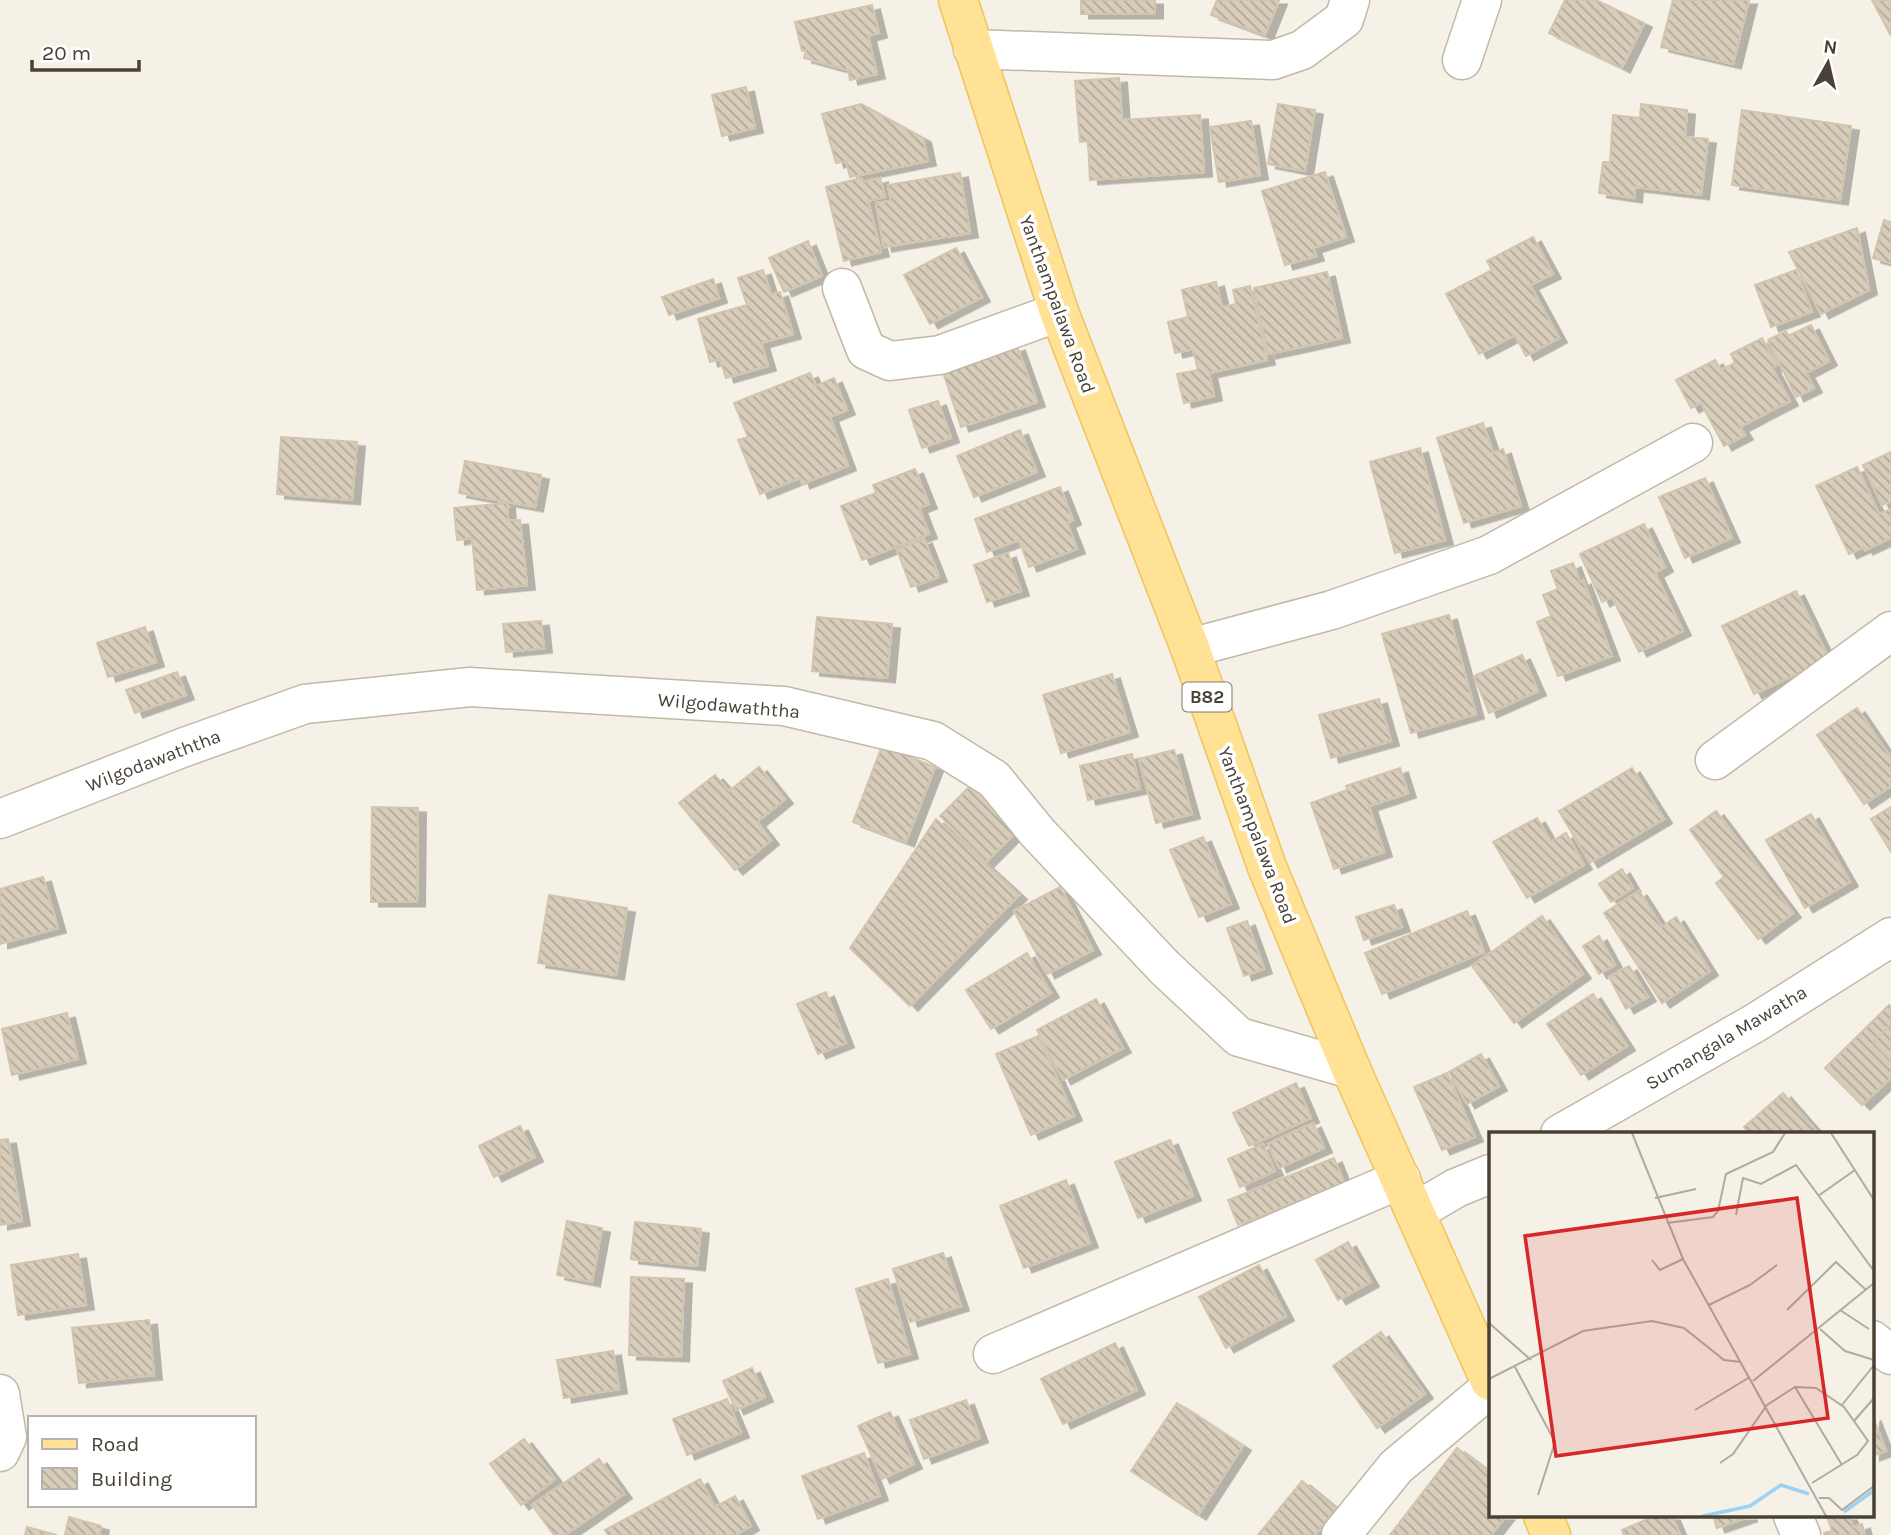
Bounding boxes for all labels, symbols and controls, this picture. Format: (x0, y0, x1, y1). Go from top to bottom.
scale bar (32, 28, 138, 72)
north arrow (1793, 28, 1863, 98)
text: N (1822, 35, 1839, 59)
text: 20 m (42, 41, 91, 65)
street label: Yanthampalawa Road (1015, 212, 1100, 396)
road number: B82 (1182, 682, 1232, 712)
street label: Wilgodawaththa (657, 689, 801, 723)
street label: Wilgodawaththa (83, 725, 224, 797)
street label: Yanthampalawa Road (1213, 744, 1301, 927)
street label: Sumangala Mawatha (1642, 981, 1811, 1095)
inset map (1489, 1132, 1874, 1518)
legend (28, 1416, 256, 1507)
text: Road (91, 1432, 139, 1456)
text: Building (91, 1467, 172, 1491)

